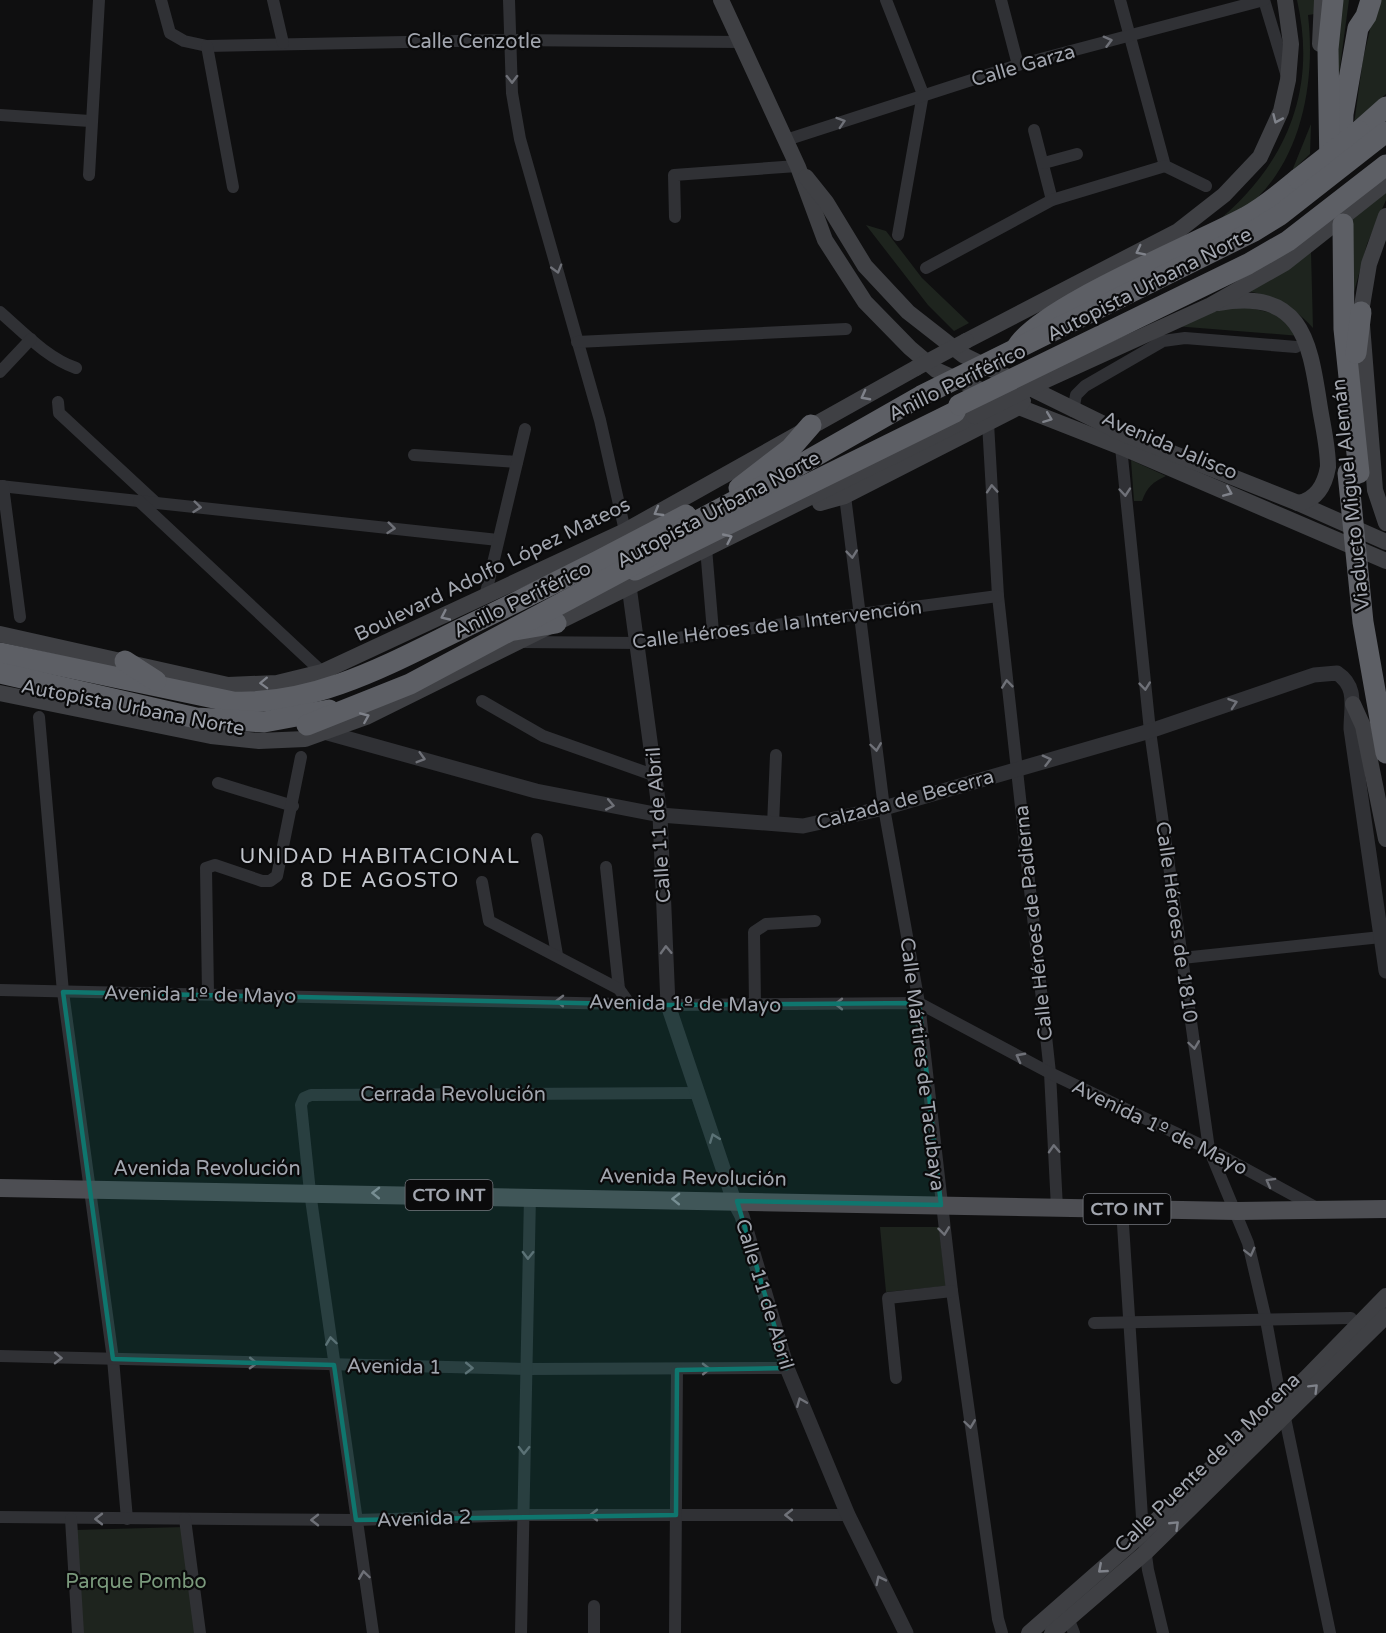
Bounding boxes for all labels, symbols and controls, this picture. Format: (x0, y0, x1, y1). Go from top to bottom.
street label: Calle Cenzotle (407, 30, 541, 54)
one-way arrow (1102, 36, 1113, 48)
street label: Calle Garza (969, 40, 1078, 92)
one-way arrow (505, 75, 518, 84)
one-way arrow (1272, 113, 1284, 124)
one-way arrow (835, 116, 846, 129)
street label: Autopista Urbana Norte (1043, 223, 1256, 347)
one-way arrow (1135, 243, 1146, 255)
one-way arrow (549, 264, 562, 274)
street label: Anillo Periférico (885, 339, 1030, 427)
street label: Viaducto Miguel Alemán (1327, 378, 1375, 612)
one-way arrow (861, 389, 871, 400)
street label: Avenida Jalisco (1098, 407, 1241, 485)
one-way arrow (1042, 411, 1053, 424)
street label: Autopista Urbana Norte (613, 446, 824, 574)
one-way arrow (985, 485, 998, 494)
one-way arrow (1222, 485, 1233, 497)
one-way arrow (1118, 487, 1131, 496)
street label: Boulevard Adolfo López Mateos (351, 493, 634, 647)
one-way arrow (192, 500, 202, 513)
one-way arrow (654, 505, 664, 516)
one-way arrow (386, 521, 395, 534)
one-way arrow (721, 533, 732, 545)
one-way arrow (845, 549, 857, 558)
street label: Anillo Periférico (450, 556, 595, 644)
street label: Calle Héroes de la Intervención (631, 595, 923, 655)
one-way arrow (441, 609, 452, 621)
street label: Autopista Urbana Norte (19, 675, 247, 741)
one-way arrow (259, 677, 268, 690)
one-way arrow (1001, 679, 1014, 688)
one-way arrow (1138, 681, 1151, 690)
one-way arrow (1227, 697, 1238, 710)
one-way arrow (358, 712, 369, 724)
one-way arrow (870, 743, 882, 752)
street label: Calle 11 de Abril (642, 746, 676, 904)
one-way arrow (416, 750, 426, 763)
one-way arrow (1042, 754, 1052, 767)
street label: Calzada de Becerra (814, 765, 997, 835)
one-way arrow (605, 798, 615, 811)
street label: Calle Héroes de Padierna (1010, 804, 1058, 1042)
street label: Calle Héroes de 1810 (1150, 820, 1202, 1024)
district label: UNIDAD HABITACIONAL 8 DE AGOSTO (240, 844, 520, 893)
street label: Calle Mártires de Tacubaya (895, 936, 949, 1192)
one-way arrow (659, 946, 672, 955)
street label: Avenida 1º de Mayo (104, 981, 296, 1009)
street label: Avenida 1º de Mayo (589, 990, 781, 1018)
one-way arrow (555, 995, 564, 1008)
one-way arrow (834, 998, 843, 1010)
one-way arrow (1188, 1041, 1200, 1050)
one-way arrow (1016, 1053, 1027, 1064)
street label: Avenida 1º de Mayo (1068, 1075, 1251, 1181)
street label: Cerrada Revolución (360, 1083, 546, 1107)
one-way arrow (709, 1133, 721, 1144)
one-way arrow (1047, 1145, 1060, 1154)
street label: Avenida Revolución (113, 1157, 301, 1181)
street label: Avenida Revolución (599, 1164, 787, 1192)
one-way arrow (1266, 1178, 1276, 1189)
road number: CTO INT (406, 1180, 492, 1210)
one-way arrow (371, 1187, 380, 1199)
one-way arrow (671, 1193, 680, 1206)
road number: CTO INT (1084, 1194, 1170, 1224)
street label: Calle 11 de Abril (730, 1216, 798, 1372)
one-way arrow (938, 1227, 950, 1236)
one-way arrow (1242, 1247, 1255, 1257)
one-way arrow (522, 1250, 534, 1259)
one-way arrow (326, 1336, 338, 1345)
one-way arrow (54, 1352, 63, 1364)
street label: Avenida 1 (346, 1354, 442, 1380)
one-way arrow (249, 1356, 258, 1369)
one-way arrow (465, 1361, 474, 1374)
one-way arrow (702, 1363, 711, 1376)
street label: Calle Puente de la Morena (1110, 1368, 1305, 1558)
one-way arrow (1307, 1385, 1318, 1396)
one-way arrow (796, 1397, 808, 1408)
one-way arrow (964, 1420, 976, 1429)
one-way arrow (518, 1445, 530, 1454)
street label: Avenida 2 (376, 1505, 472, 1533)
one-way arrow (590, 1509, 599, 1521)
one-way arrow (785, 1509, 794, 1521)
one-way arrow (95, 1513, 104, 1525)
one-way arrow (311, 1514, 320, 1526)
one-way arrow (1167, 1521, 1178, 1532)
one-way arrow (1098, 1562, 1109, 1573)
park label: Parque Pombo (65, 1570, 207, 1594)
one-way arrow (359, 1571, 371, 1580)
one-way arrow (876, 1576, 887, 1587)

